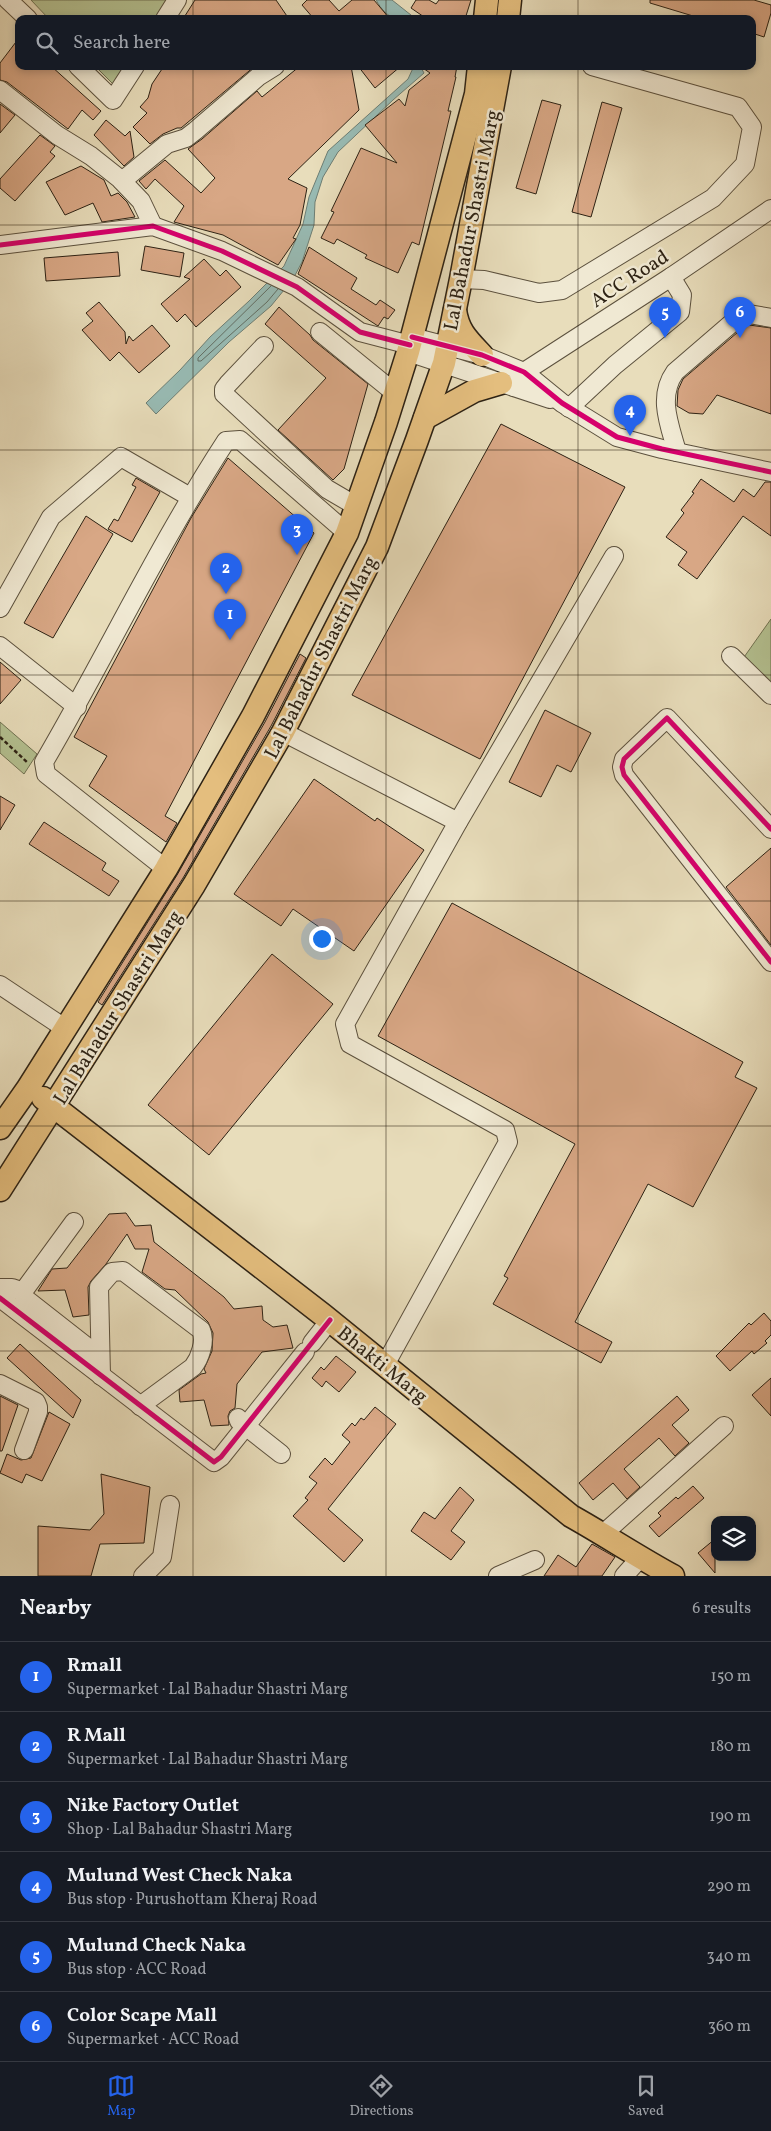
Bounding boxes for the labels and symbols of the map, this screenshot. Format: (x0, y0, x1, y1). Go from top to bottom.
street label: Lal Bahadur Shastri Marg (438, 108, 508, 333)
street label: ACC Road (585, 244, 675, 316)
pin: 5 (649, 297, 681, 338)
pin: 6 (724, 297, 756, 338)
pin: 4 (614, 395, 646, 436)
pin: 3 (281, 514, 313, 555)
street label: Lal Bahadur Shastri Marg (258, 552, 385, 764)
pin: 2 (210, 553, 242, 594)
pin: 1 (214, 599, 246, 640)
street label: Lal Bahadur Shastri Marg (47, 905, 190, 1111)
your location (309, 926, 335, 952)
street label: Bhakti Marg (330, 1320, 433, 1411)

